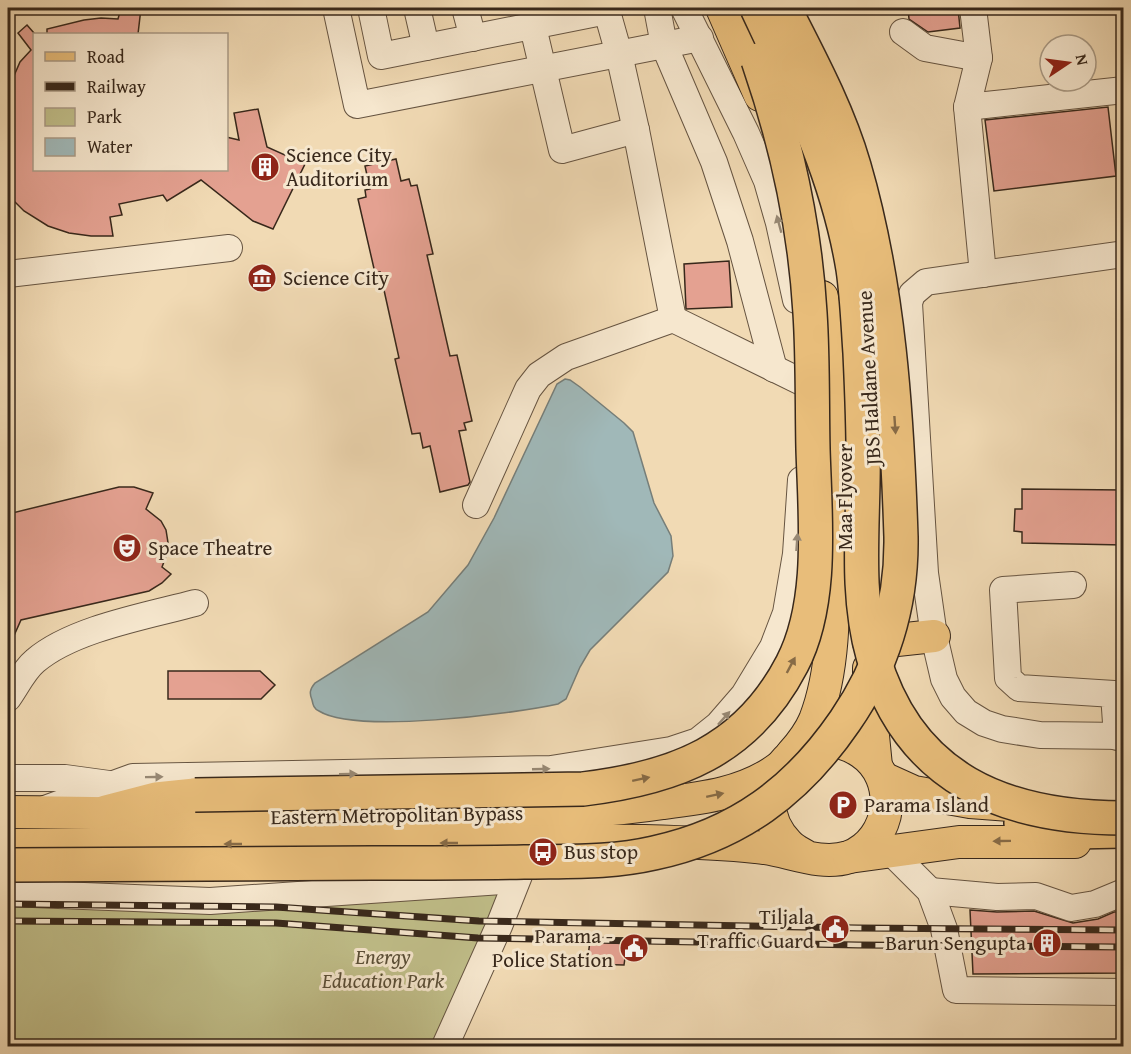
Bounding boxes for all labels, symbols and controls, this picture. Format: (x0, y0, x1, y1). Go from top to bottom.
legend (33, 33, 228, 171)
north arrow (1038, 33, 1098, 93)
text: Road (87, 43, 125, 70)
text: N (1070, 52, 1096, 68)
text: Railway (87, 73, 146, 100)
text: Park (87, 103, 123, 130)
text: Water (87, 133, 133, 160)
place label: Science City Auditorium (286, 139, 393, 194)
building icon: Science City Auditorium (249, 151, 281, 183)
one-way arrow (774, 214, 783, 232)
museum icon: Science City (246, 262, 278, 294)
place label: Science City (283, 262, 390, 293)
street label: JBS Haldane Avenue (848, 290, 889, 469)
one-way arrow (890, 416, 900, 435)
street label: Maa Flyover (829, 443, 860, 550)
theatre icon: Space Theatre (111, 532, 143, 564)
place label: Space Theatre (148, 532, 272, 563)
one-way arrow (792, 532, 801, 551)
one-way arrow (785, 656, 795, 674)
one-way arrow (717, 711, 730, 726)
one-way arrow (531, 764, 550, 774)
one-way arrow (339, 769, 358, 779)
one-way arrow (144, 772, 163, 782)
one-way arrow (632, 774, 651, 783)
parking icon: Parama Island (827, 789, 859, 821)
place label: Parama Island (864, 789, 990, 820)
one-way arrow (705, 790, 724, 799)
street label: Eastern Metropolitan Bypass (270, 797, 524, 832)
bus stop icon: Bus stop (527, 836, 559, 868)
place label: Bus stop (564, 836, 638, 867)
one-way arrow (993, 837, 1012, 846)
one-way arrow (440, 838, 459, 847)
one-way arrow (224, 839, 243, 849)
place label: Tiljala Traffic Guard (697, 901, 815, 956)
public building icon: Tiljala Traffic Guard (819, 913, 851, 945)
place label: Parama - Police Station (492, 920, 613, 975)
place label: Barun Sengupta (885, 927, 1026, 958)
building icon: Barun Sengupta (1031, 927, 1063, 959)
public building icon: Parama - Police Station (618, 932, 650, 964)
park label: Energy Education Park (321, 941, 444, 996)

